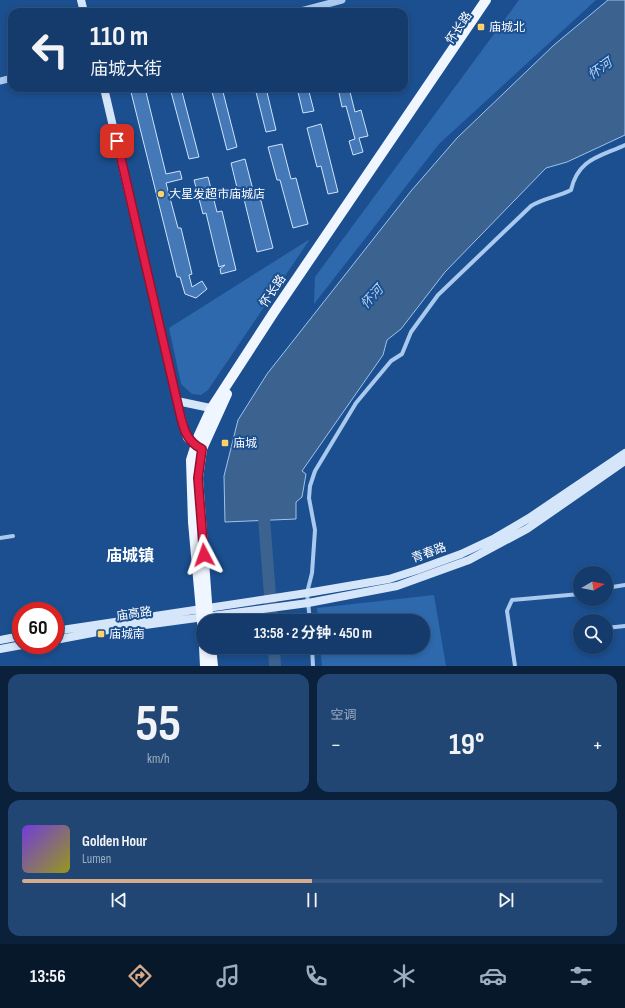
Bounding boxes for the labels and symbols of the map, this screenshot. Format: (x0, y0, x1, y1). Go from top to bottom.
street label: 怀长路 (443, 9, 475, 47)
place label: 庙城北 (489, 20, 525, 35)
marker: 庙城北 (476, 22, 486, 32)
water label: 怀河 (585, 53, 618, 83)
pin (100, 124, 134, 158)
place label: 大星发超市庙城店 (169, 187, 265, 202)
marker: 大星发超市庙城店 (156, 189, 166, 199)
street label: 怀长路 (257, 272, 289, 310)
water label: 怀河 (357, 280, 389, 312)
place label: 庙城 (233, 436, 257, 451)
marker: 庙城 (220, 438, 230, 448)
position arrow (183, 534, 225, 576)
street label: 青春路 (410, 540, 448, 566)
district label: 庙城镇 (106, 546, 154, 566)
north arrow (573, 566, 613, 606)
speed limit sign: 60 (12, 602, 64, 654)
street label: 庙高路 (115, 604, 153, 624)
place label: 庙城南 (109, 627, 145, 642)
marker: 庙城南 (96, 629, 106, 639)

